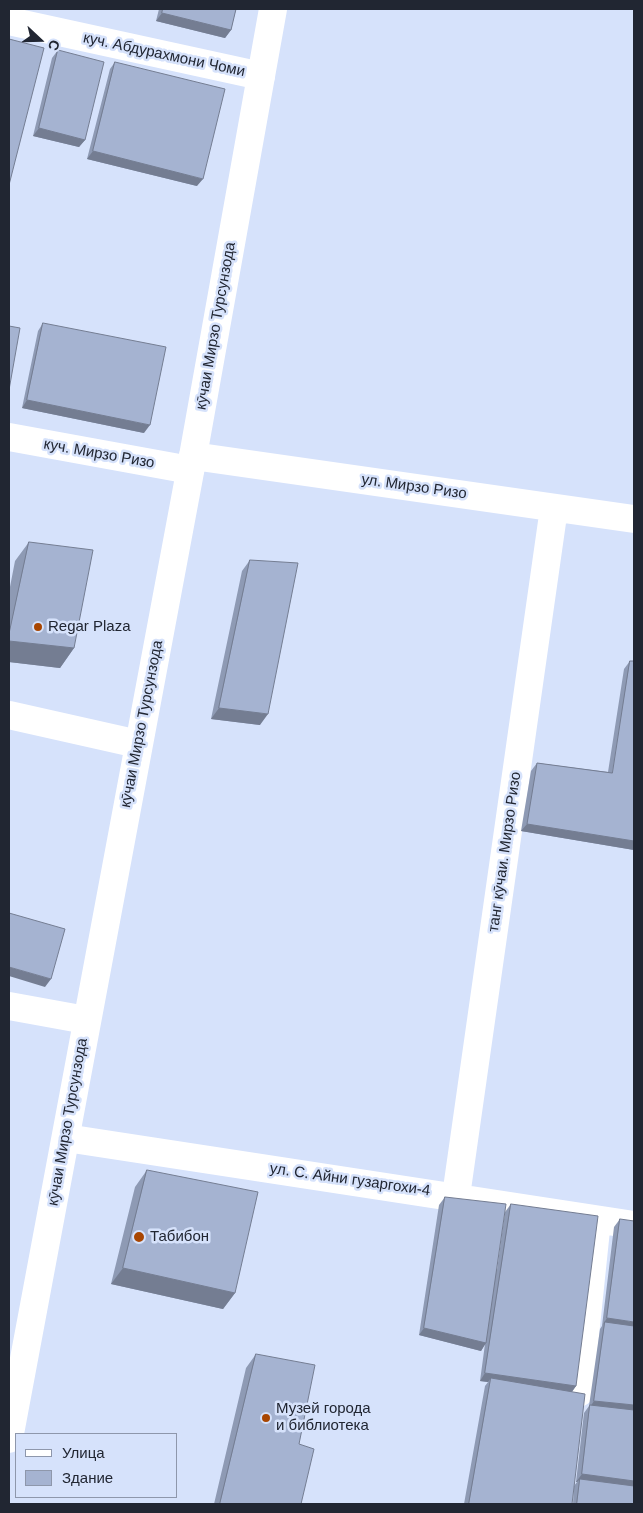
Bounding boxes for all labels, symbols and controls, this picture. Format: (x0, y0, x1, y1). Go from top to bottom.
north arrow (15, 15, 65, 65)
street label: куч. Абдурахмони Чоми (81, 29, 247, 81)
text: С (45, 38, 63, 53)
street label: кӯчаи Мирзо Турсунзода (192, 241, 240, 411)
street label: куч. Мирзо Ризо (42, 435, 156, 473)
street label: ул. Мирзо Ризо (360, 471, 468, 503)
place label: Regar Plaza (48, 618, 131, 636)
marker: Regar Plaza (32, 621, 44, 633)
street label: кӯчаи Мирзо Турсунзода (117, 639, 167, 809)
street label: танг кӯчаи. Мирзо Ризо (485, 771, 525, 933)
street label: кӯчаи Мирзо Турсунзода (44, 1037, 92, 1207)
street label: ул. С. Айни гузаргохи-4 (269, 1160, 431, 1200)
place label: Табибон (150, 1228, 209, 1246)
marker: Табибон (132, 1230, 146, 1244)
place label: Музей города и библиотека (276, 1400, 371, 1435)
marker: Музей города и библиотека (260, 1412, 272, 1424)
legend (15, 1433, 178, 1498)
text: Улица (62, 1444, 105, 1461)
text: Здание (62, 1469, 113, 1486)

